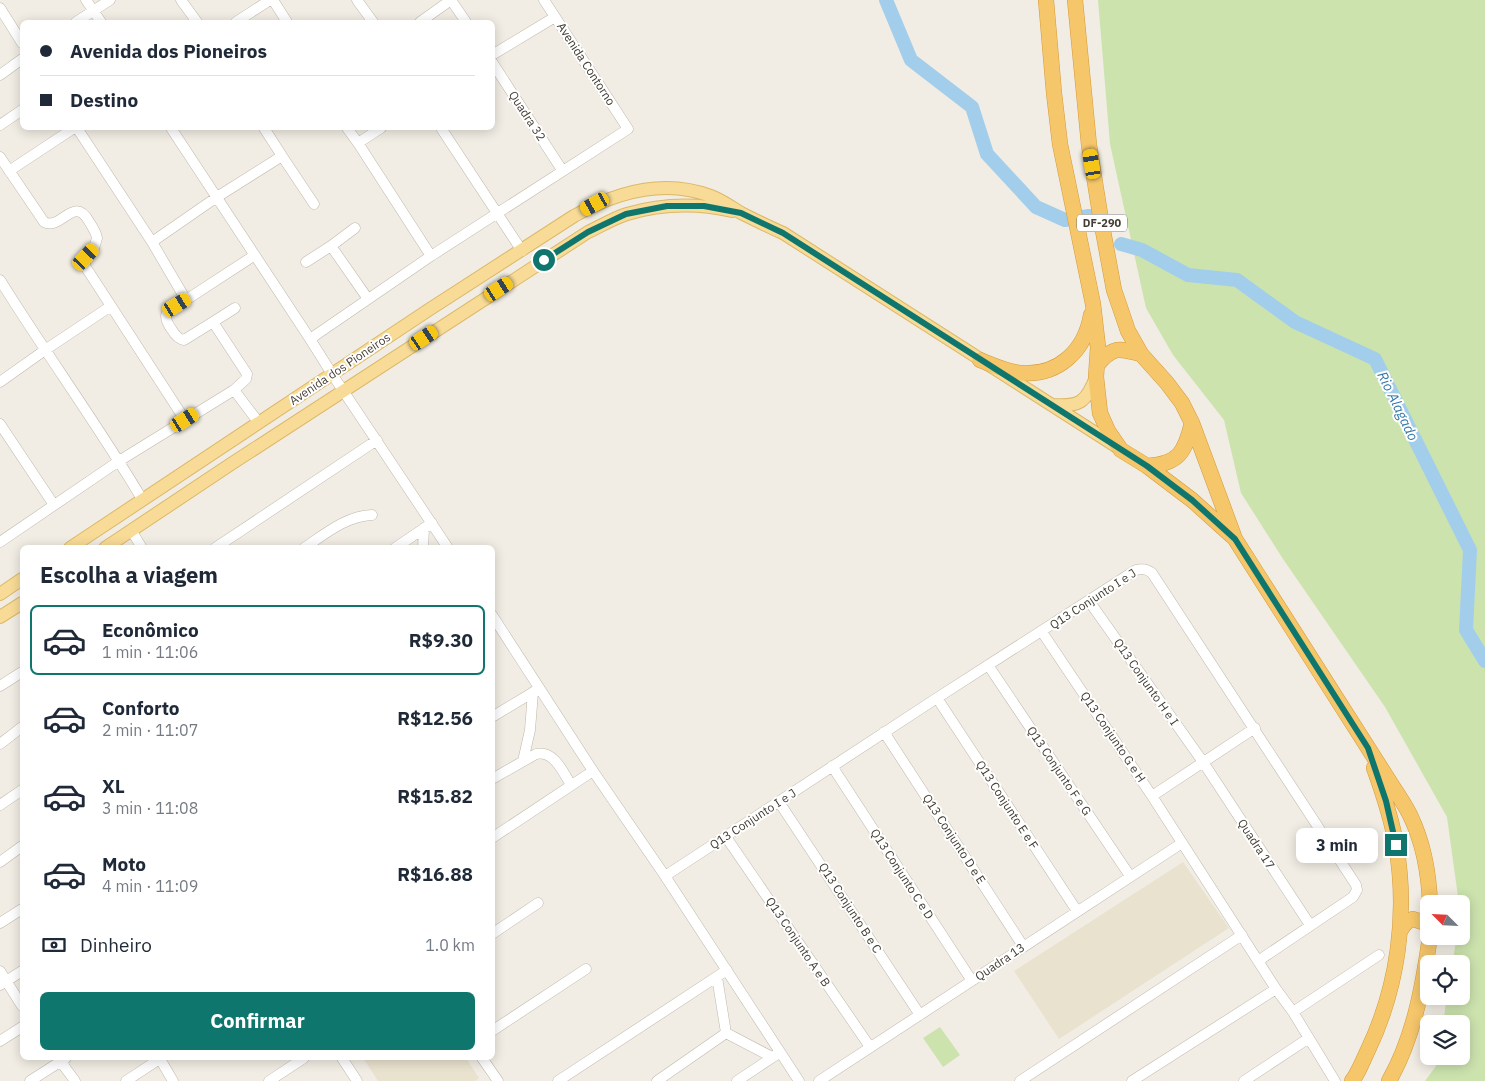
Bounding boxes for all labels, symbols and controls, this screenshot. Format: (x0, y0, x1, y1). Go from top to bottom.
street label: Avenida Contorno (554, 20, 619, 108)
text: Avenida dos Pioneiros (70, 39, 267, 63)
text: Destino (70, 88, 138, 112)
street label: Quadra 32 (506, 88, 549, 144)
car (1082, 148, 1101, 180)
car (578, 190, 611, 218)
road number: DF-290 (1077, 214, 1127, 232)
car (70, 241, 101, 273)
route start (533, 249, 555, 271)
car (482, 275, 515, 303)
car (160, 291, 193, 319)
car (407, 323, 440, 353)
street label: Avenida dos Pioneiros (286, 329, 393, 408)
water label: Rio Alagado (1373, 368, 1423, 444)
car (168, 406, 201, 434)
text: Escolha a viagem (40, 560, 218, 589)
street label: Q13 Conjunto I e J (1047, 565, 1139, 632)
icon: car (42, 618, 87, 663)
text: Econômico (102, 618, 199, 642)
text: R$9.30 (409, 628, 473, 652)
street label: Q13 Conjunto H e I (1111, 635, 1182, 728)
text: 1 min · 11:06 (102, 642, 198, 662)
street label: Q13 Conjunto G e H (1078, 689, 1149, 785)
icon: car (42, 696, 87, 741)
text: Conforto (102, 696, 180, 720)
text: R$12.56 (397, 706, 473, 730)
text: 2 min · 11:07 (102, 720, 198, 740)
street label: Q13 Conjunto F e G (1024, 723, 1095, 818)
street label: Q13 Conjunto E e F (973, 757, 1042, 852)
icon: car (42, 774, 87, 819)
text: XL (102, 774, 125, 798)
text: R$15.82 (397, 784, 473, 808)
street label: Q13 Conjunto I e J (707, 785, 799, 852)
street label: Q13 Conjunto D e E (920, 791, 989, 887)
text: 3 min · 11:08 (102, 798, 198, 818)
street label: Quadra 17 (1235, 816, 1278, 872)
street label: Q13 Conjunto C e D (868, 826, 937, 922)
callout: 3 min (1296, 828, 1378, 862)
route end (1385, 834, 1407, 856)
text: 3 min (1316, 835, 1358, 855)
icon: car (42, 852, 87, 897)
text: Moto (102, 852, 146, 876)
street label: Q13 Conjunto B e C (816, 860, 885, 956)
text: R$16.88 (397, 862, 473, 886)
text: 4 min · 11:09 (102, 876, 198, 896)
street label: Q13 Conjunto A e B (763, 894, 834, 990)
north arrow (1420, 895, 1470, 945)
map controls (1420, 895, 1470, 1065)
icon: cash (40, 931, 68, 959)
text: Dinheiro (80, 933, 152, 957)
text: 1.0 km (425, 935, 475, 955)
street label: Quadra 13 (972, 940, 1027, 984)
button: locate (1420, 955, 1470, 1005)
button: Confirmar (40, 992, 475, 1050)
button: layers (1420, 1015, 1470, 1065)

